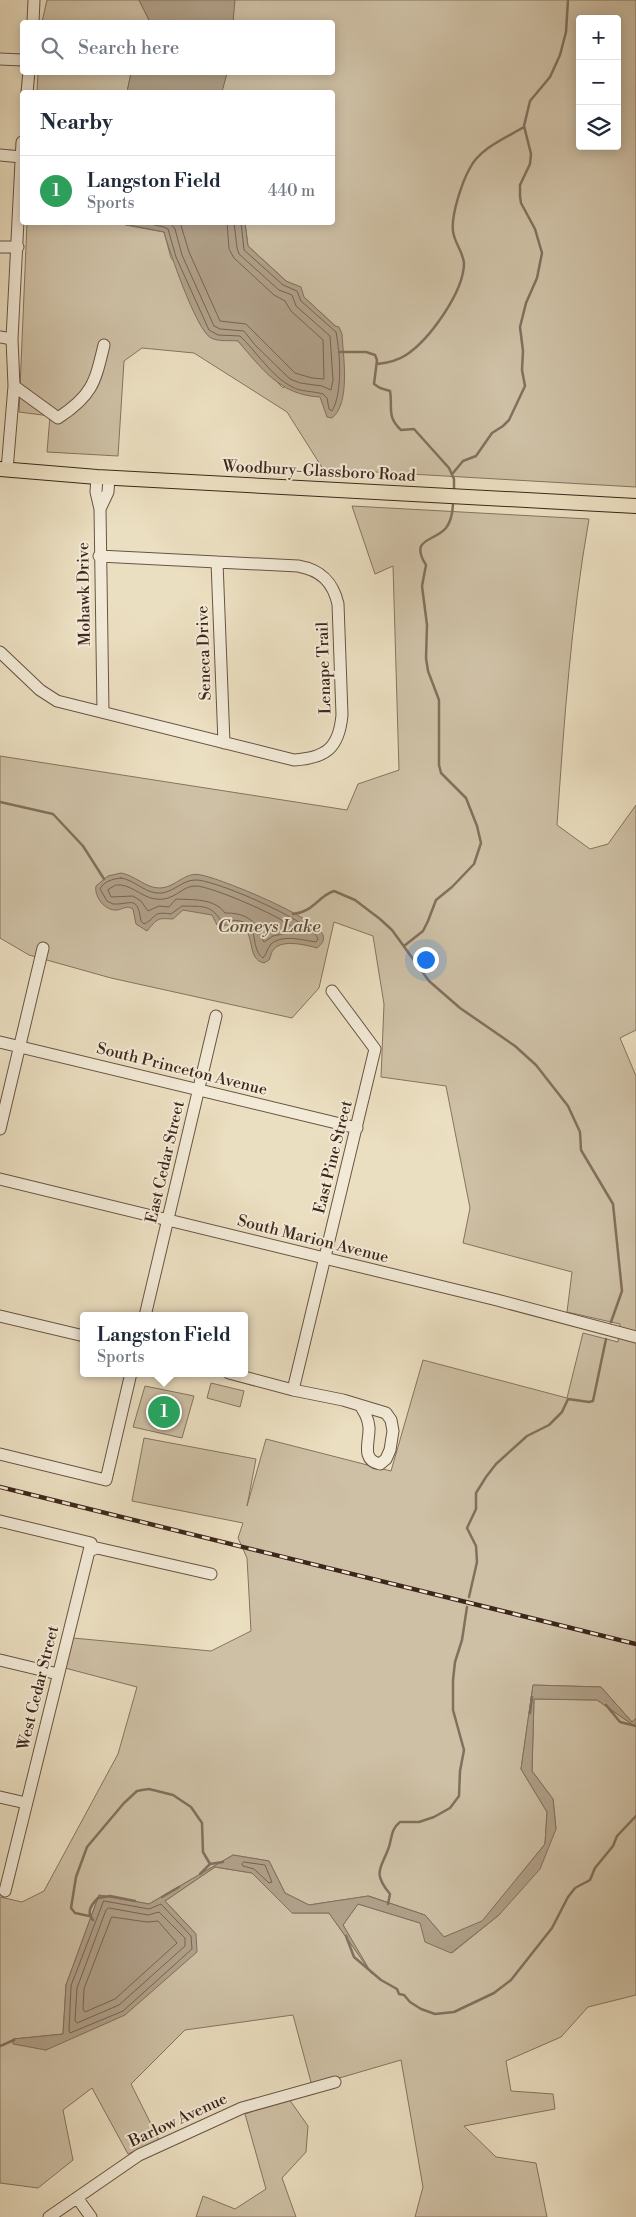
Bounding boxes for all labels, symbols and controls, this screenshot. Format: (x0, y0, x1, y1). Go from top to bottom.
map controls (576, 15, 621, 150)
button: + (576, 15, 621, 60)
search box (20, 20, 335, 75)
icon: search (38, 34, 66, 62)
text: Search here (78, 36, 179, 60)
button: − (576, 60, 621, 105)
button: layers (576, 105, 621, 150)
text: Nearby (40, 110, 113, 136)
text: Langston Field (87, 169, 221, 193)
text: 1 (52, 181, 60, 201)
text: 440 m (268, 181, 315, 201)
text: Sports (87, 193, 134, 213)
street label: Woodbury-Glassboro Road (221, 456, 416, 486)
street label: Mohawk Drive (73, 542, 95, 646)
street label: Seneca Drive (192, 605, 216, 701)
street label: Lenape Trail (312, 621, 336, 715)
water label: Comeys Lake (217, 915, 321, 938)
your location (413, 947, 439, 973)
street label: South Princeton Avenue (95, 1038, 269, 1100)
street label: East Cedar Street (141, 1098, 189, 1225)
street label: East Pine Street (309, 1098, 357, 1216)
street label: South Marion Avenue (235, 1211, 391, 1267)
popup (80, 1312, 248, 1377)
text: Langston Field (97, 1323, 231, 1347)
text: Sports (97, 1347, 144, 1367)
pin: 1 (148, 1393, 180, 1431)
street label: West Cedar Street (13, 1623, 63, 1753)
street label: Barlow Avenue (125, 2088, 230, 2152)

